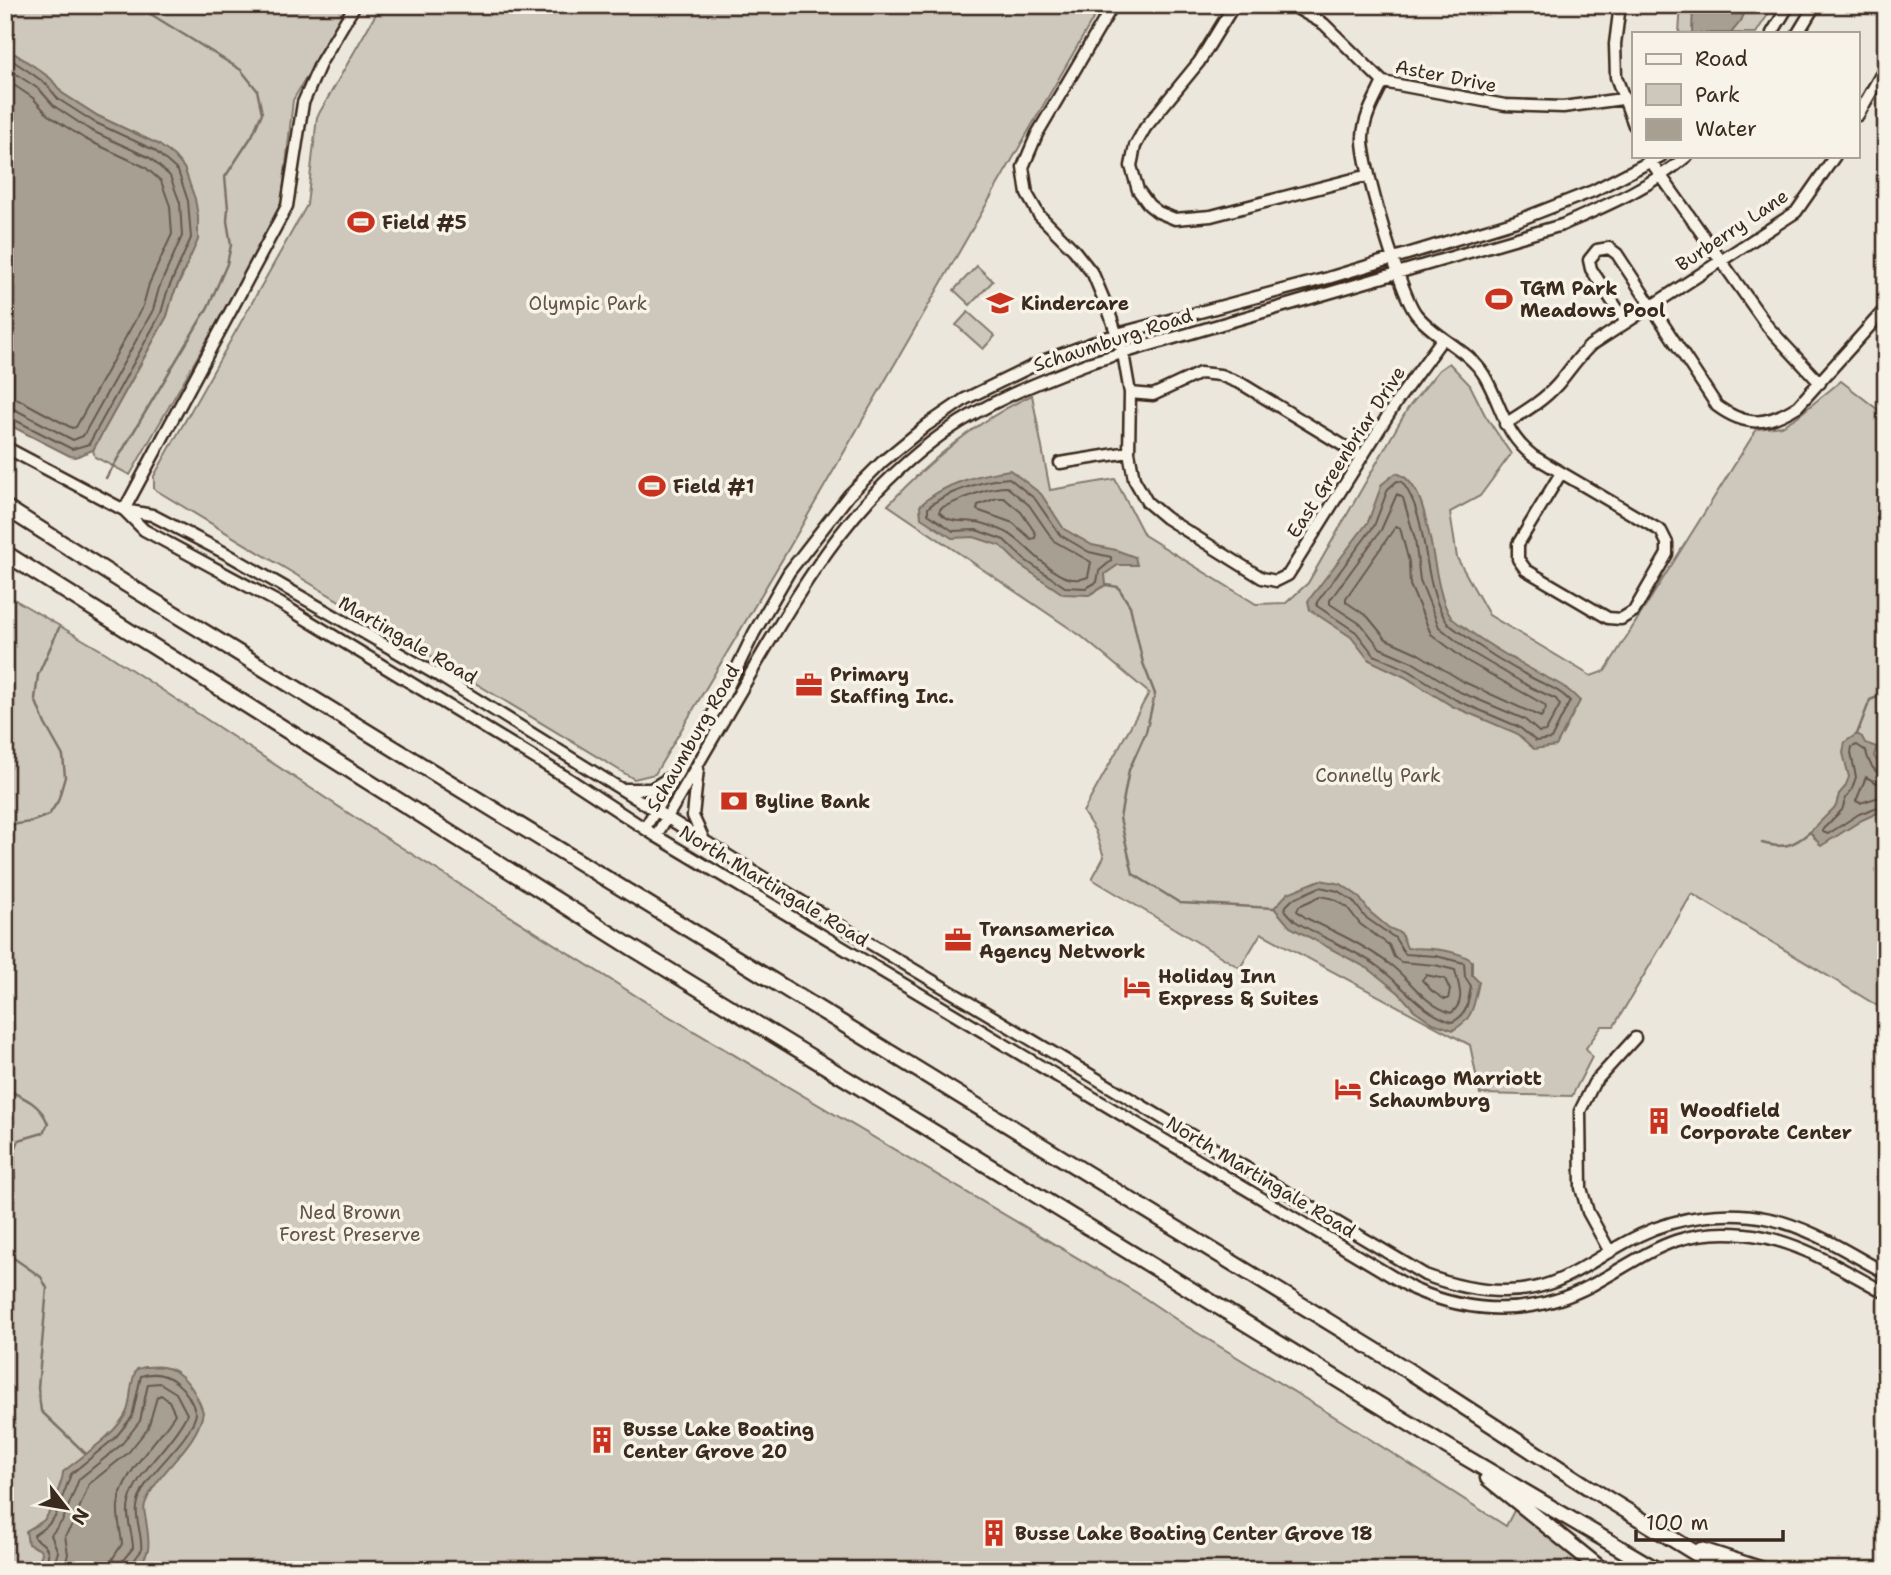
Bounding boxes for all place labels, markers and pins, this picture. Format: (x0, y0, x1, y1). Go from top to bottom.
sports icon: Field #5 (346, 207, 376, 237)
place label: Field #5 (382, 210, 467, 235)
place label: TGM Park Meadows Pool (1520, 276, 1666, 323)
sports icon: TGM Park Meadows Pool (1484, 284, 1514, 314)
school or university icon: Kindercare (985, 288, 1015, 318)
place label: Kindercare (1021, 291, 1129, 316)
sports icon: Field #1 (637, 471, 667, 501)
place label: Field #1 (673, 474, 755, 499)
place label: Primary Staffing Inc. (830, 662, 954, 709)
office icon: Primary Staffing Inc. (794, 670, 824, 700)
bank icon: Byline Bank (719, 786, 749, 816)
place label: Byline Bank (755, 789, 871, 814)
place label: Transamerica Agency Network (979, 917, 1146, 964)
office icon: Transamerica Agency Network (943, 925, 973, 955)
place label: Holiday Inn Express & Suites (1158, 964, 1319, 1011)
hotel icon: Holiday Inn Express & Suites (1122, 972, 1152, 1002)
place label: Chicago Marriott Schaumburg (1369, 1066, 1542, 1113)
hotel icon: Chicago Marriott Schaumburg (1333, 1074, 1363, 1104)
place label: Woodfield Corporate Center (1680, 1098, 1852, 1145)
building icon: Woodfield Corporate Center (1644, 1106, 1674, 1136)
place label: Busse Lake Boating Center Grove 20 (623, 1417, 814, 1464)
building icon: Busse Lake Boating Center Grove 20 (587, 1425, 617, 1455)
building icon: Busse Lake Boating Center Grove 18 (979, 1518, 1009, 1548)
place label: Busse Lake Boating Center Grove 18 (1015, 1521, 1373, 1546)

